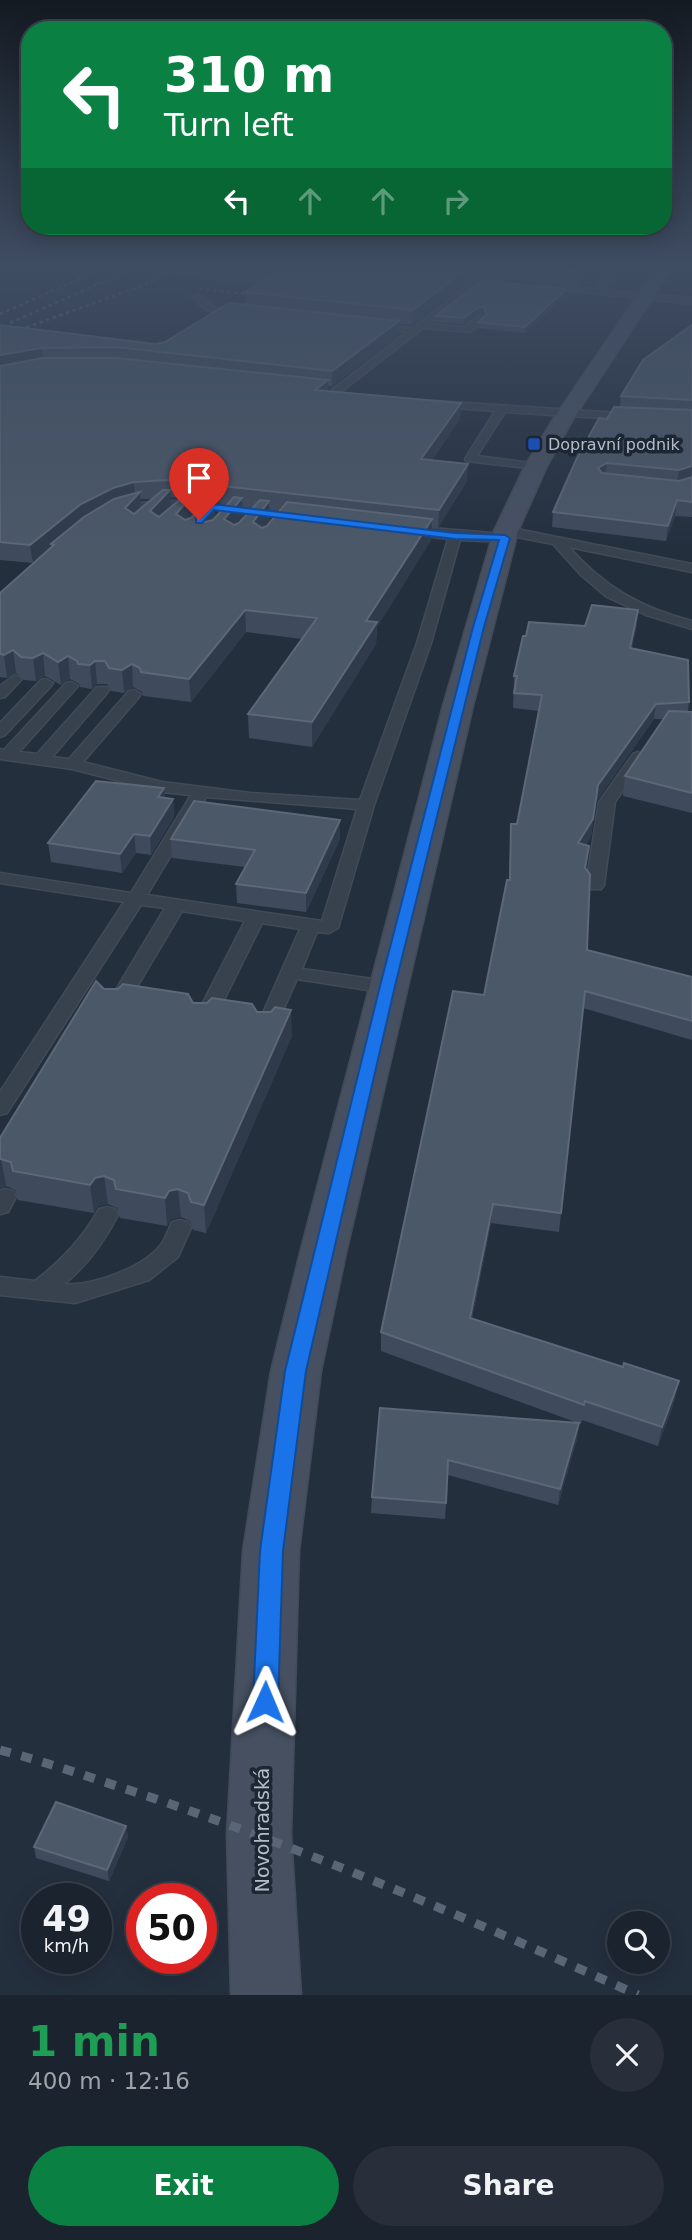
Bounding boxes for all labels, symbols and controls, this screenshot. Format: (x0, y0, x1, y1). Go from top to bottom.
text: 310 m (164, 47, 334, 104)
icon: left (49, 49, 140, 140)
text: Turn left (164, 106, 294, 144)
icon: left (218, 182, 256, 220)
icon: ahead (291, 182, 329, 220)
icon: ahead (364, 182, 402, 220)
icon: right (437, 182, 475, 220)
place label: Dopravní podnik (548, 435, 680, 454)
marker: Dopravní podnik (526, 436, 542, 452)
pin (169, 448, 229, 520)
icon: arrive (180, 459, 218, 497)
position arrow (228, 1665, 302, 1739)
street label: Novohradská (251, 1768, 273, 1892)
speed limit sign: 50 (126, 1883, 217, 1974)
text: 49 (42, 1899, 91, 1939)
map controls (607, 1911, 670, 1974)
button: search (607, 1911, 670, 1974)
text: km/h (44, 1935, 89, 1956)
text: 1 min (28, 2017, 160, 2066)
button: close (590, 2018, 664, 2092)
text: 400 m · 12:16 (28, 2068, 190, 2094)
button: Exit (28, 2146, 339, 2226)
button: Share (353, 2146, 664, 2226)

